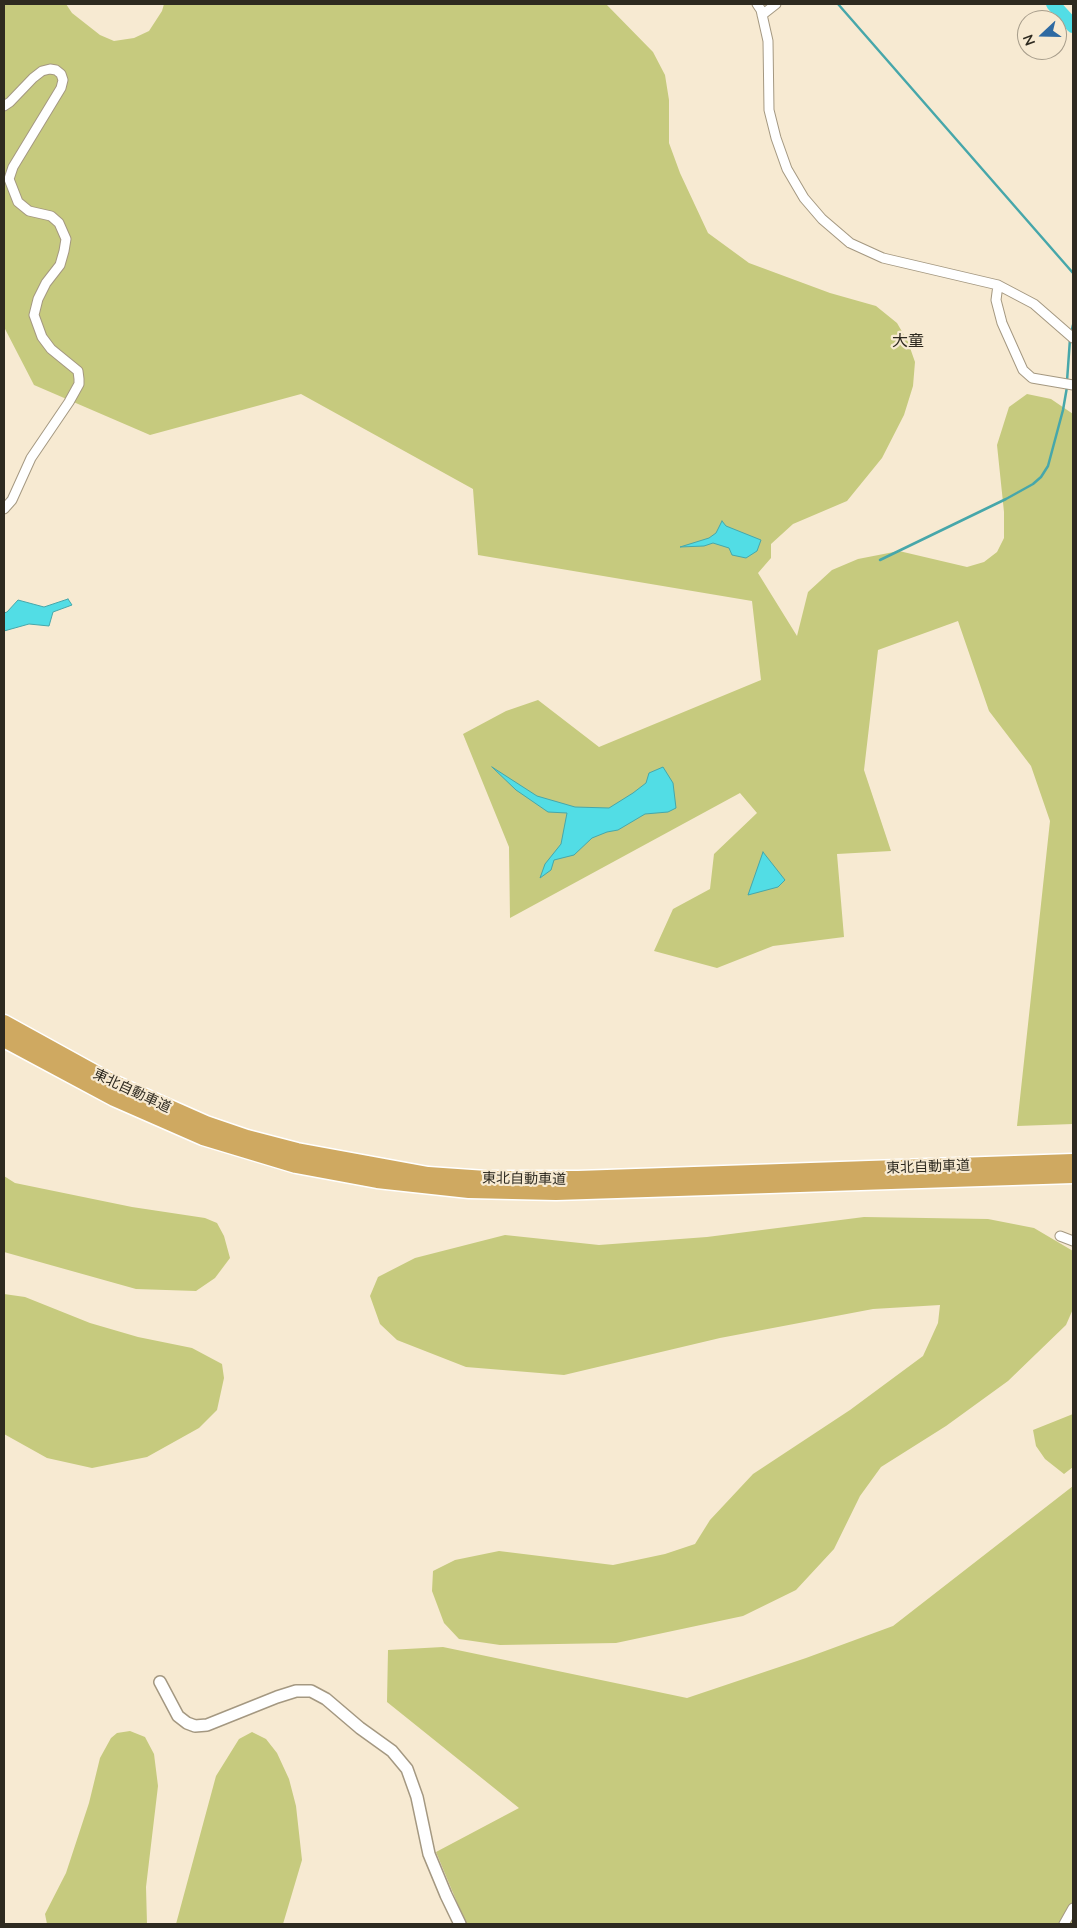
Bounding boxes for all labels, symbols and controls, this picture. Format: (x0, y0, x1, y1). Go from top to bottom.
north arrow (1017, 10, 1067, 60)
text: N (1019, 32, 1039, 48)
district label: 大童 (892, 331, 924, 351)
street label: 東北自動車道 (90, 1066, 174, 1116)
street label: 東北自動車道 (886, 1157, 970, 1177)
street label: 東北自動車道 (482, 1170, 566, 1188)

